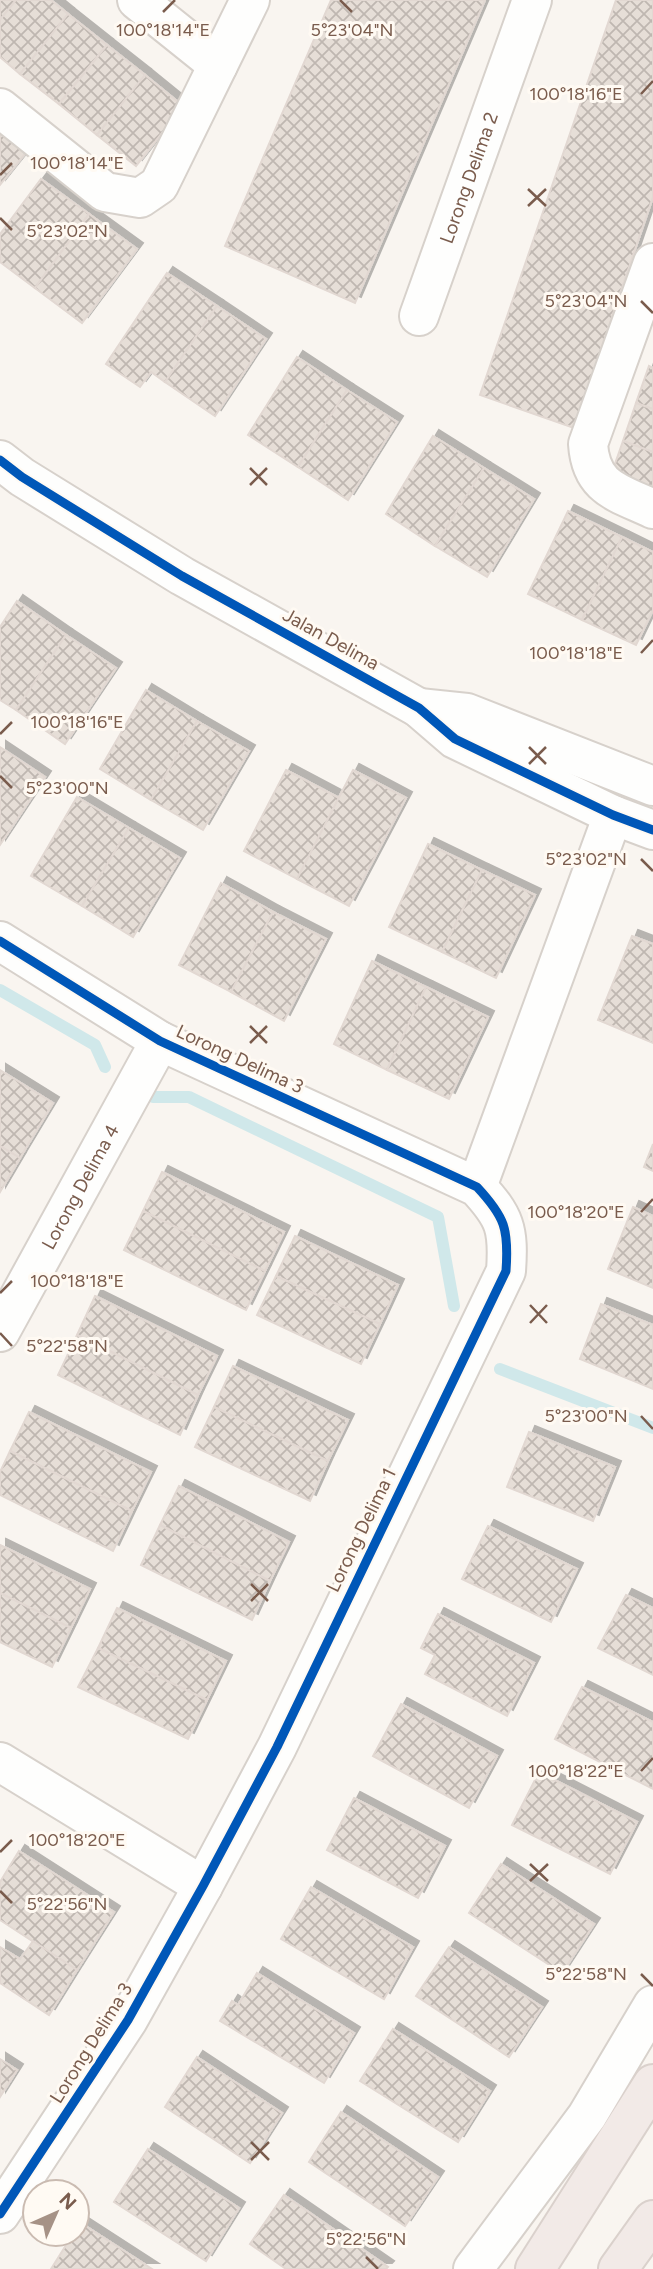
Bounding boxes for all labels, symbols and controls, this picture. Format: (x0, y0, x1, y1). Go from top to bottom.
text: 100°18'14"E (116, 19, 210, 41)
text: 5°23'04"N (311, 19, 393, 41)
text: 100°18'16"E (529, 83, 623, 105)
street label: Lorong Delima 2 (434, 109, 503, 246)
text: 100°18'14"E (30, 152, 124, 174)
text: 5°23'02"N (26, 220, 108, 242)
text: 5°23'04"N (545, 290, 627, 312)
street label: Jalan Delima (279, 603, 383, 675)
text: 100°18'18"E (529, 642, 623, 664)
text: 100°18'16"E (30, 711, 124, 733)
text: 5°23'00"N (25, 777, 109, 799)
text: 5°23'02"N (545, 848, 627, 870)
street label: Lorong Delima 3 (173, 1019, 307, 1099)
street label: Lorong Delima 4 (36, 1120, 124, 1253)
text: 100°18'20"E (527, 1201, 625, 1223)
text: 100°18'18"E (30, 1270, 124, 1292)
text: 5°22'58"N (26, 1335, 108, 1357)
text: 5°23'00"N (544, 1405, 628, 1427)
street label: Lorong Delima 1 (321, 1464, 401, 1596)
text: 100°18'22"E (528, 1760, 624, 1782)
text: 100°18'20"E (28, 1829, 126, 1851)
text: 5°22'56"N (27, 1893, 107, 1915)
text: 5°22'58"N (545, 1963, 627, 1985)
street label: Lorong Delima 3 (45, 1979, 137, 2107)
north arrow (21, 2178, 91, 2248)
text: N (54, 2188, 81, 2215)
text: 5°22'56"N (326, 2228, 406, 2250)

